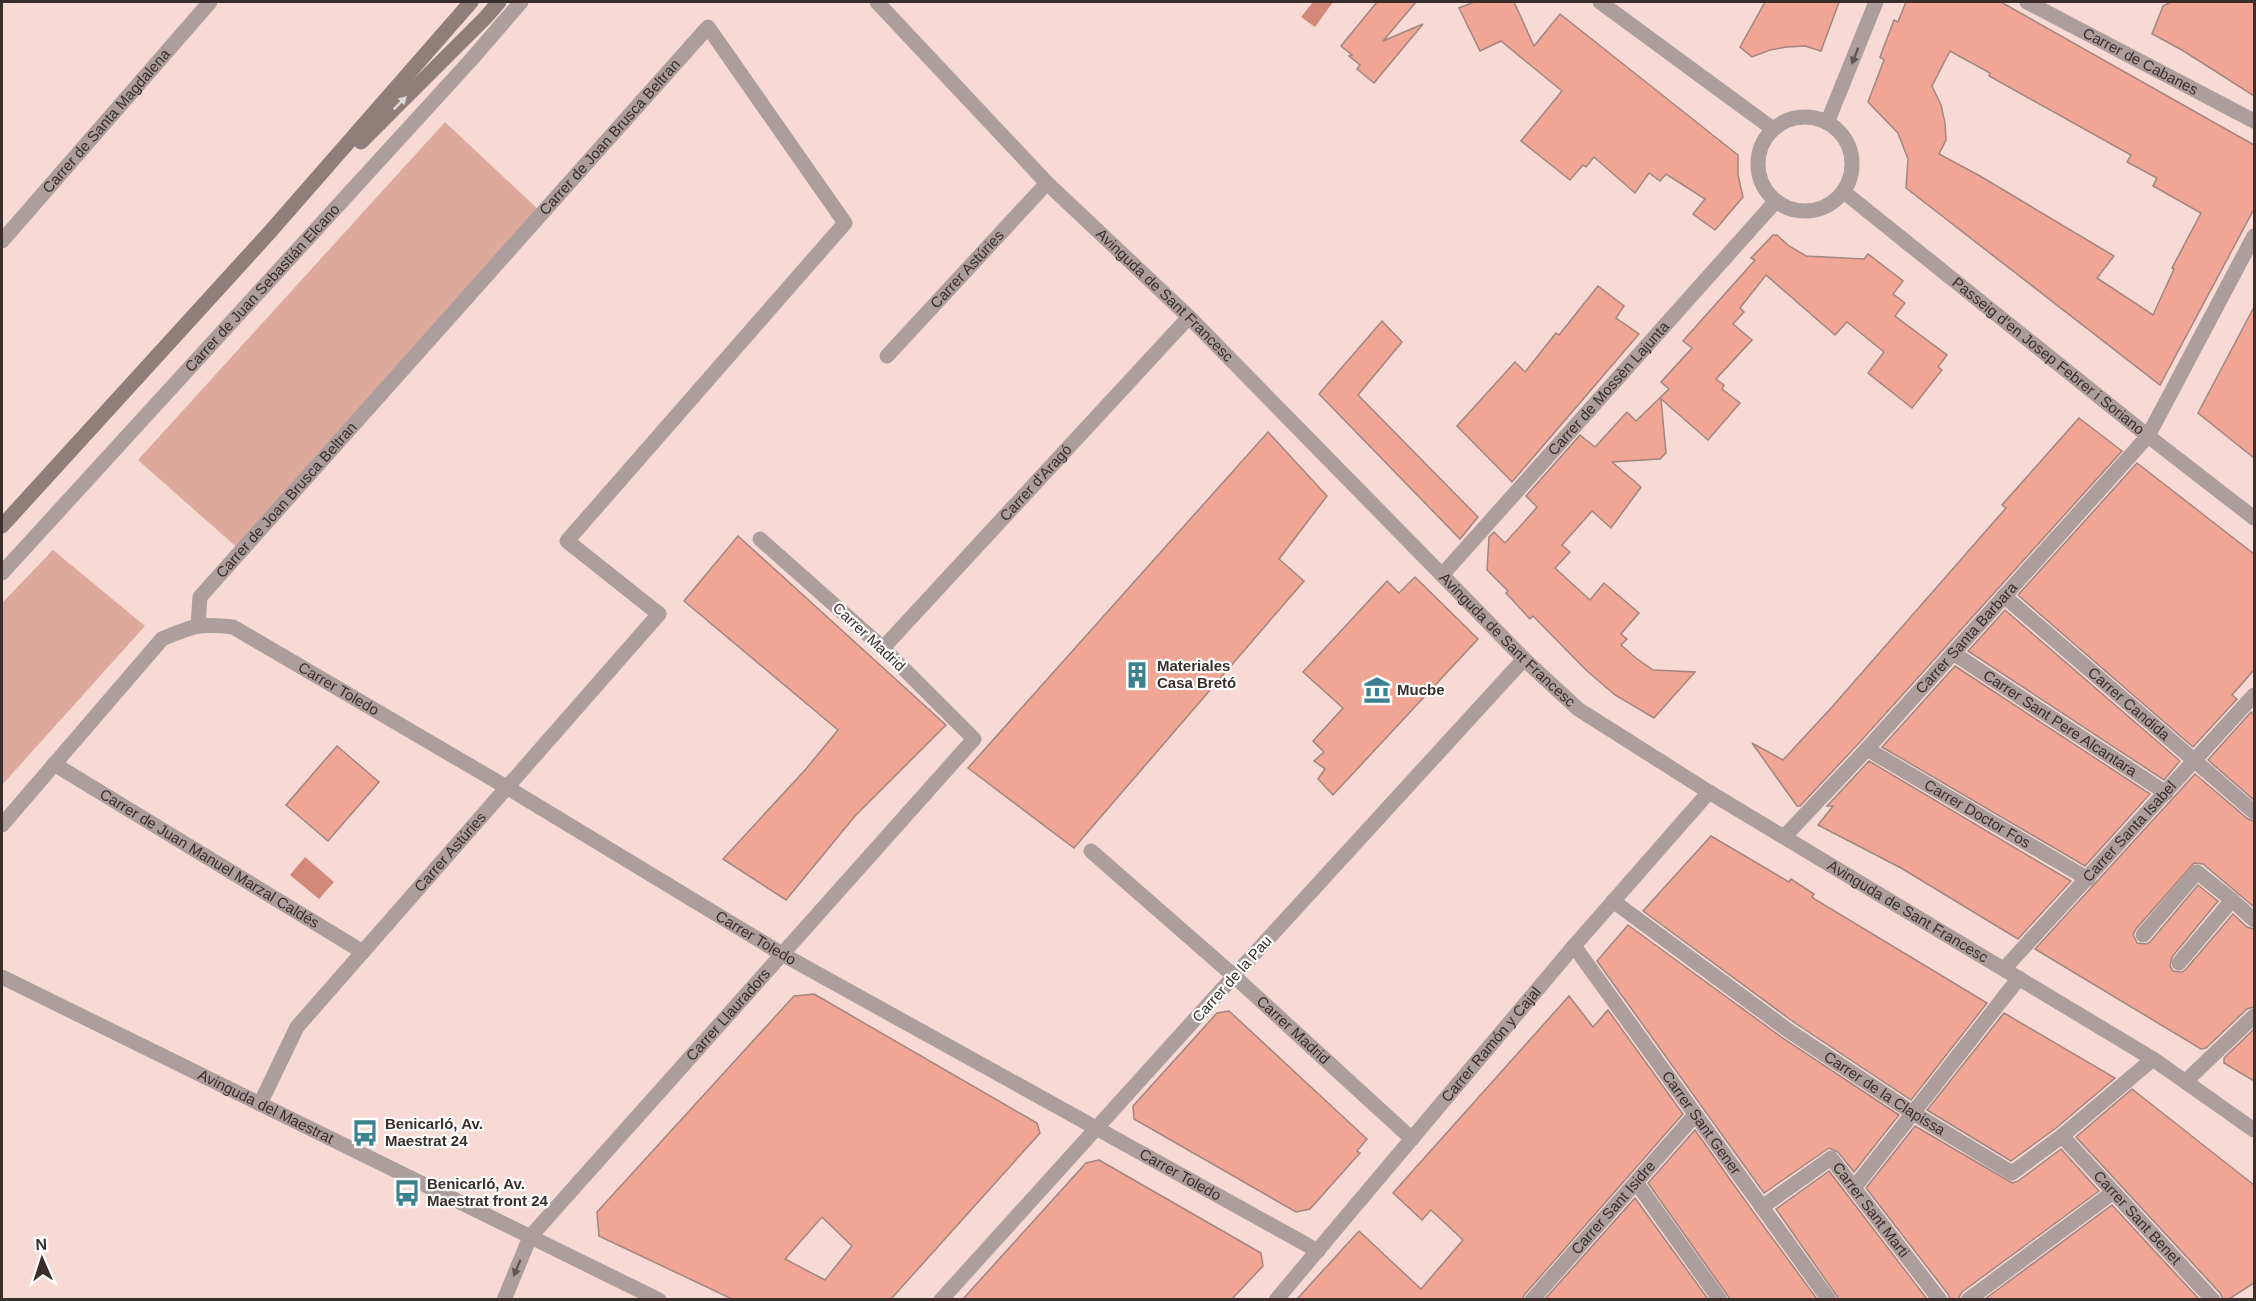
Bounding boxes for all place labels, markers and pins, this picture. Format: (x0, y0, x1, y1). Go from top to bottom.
place label: Materiales Casa Bretó (1157, 657, 1236, 691)
building icon: Materiales Casa Bretó (1122, 660, 1152, 690)
museum icon: Mucbe (1362, 675, 1392, 705)
place label: Mucbe (1397, 681, 1445, 698)
place label: Benicarló, Av. Maestrat 24 (385, 1115, 483, 1149)
bus stop icon: Benicarló, Av. Maestrat 24 (350, 1118, 380, 1148)
place label: Benicarló, Av. Maestrat front 24 (427, 1175, 549, 1209)
bus stop icon: Benicarló, Av. Maestrat front 24 (392, 1178, 422, 1208)

